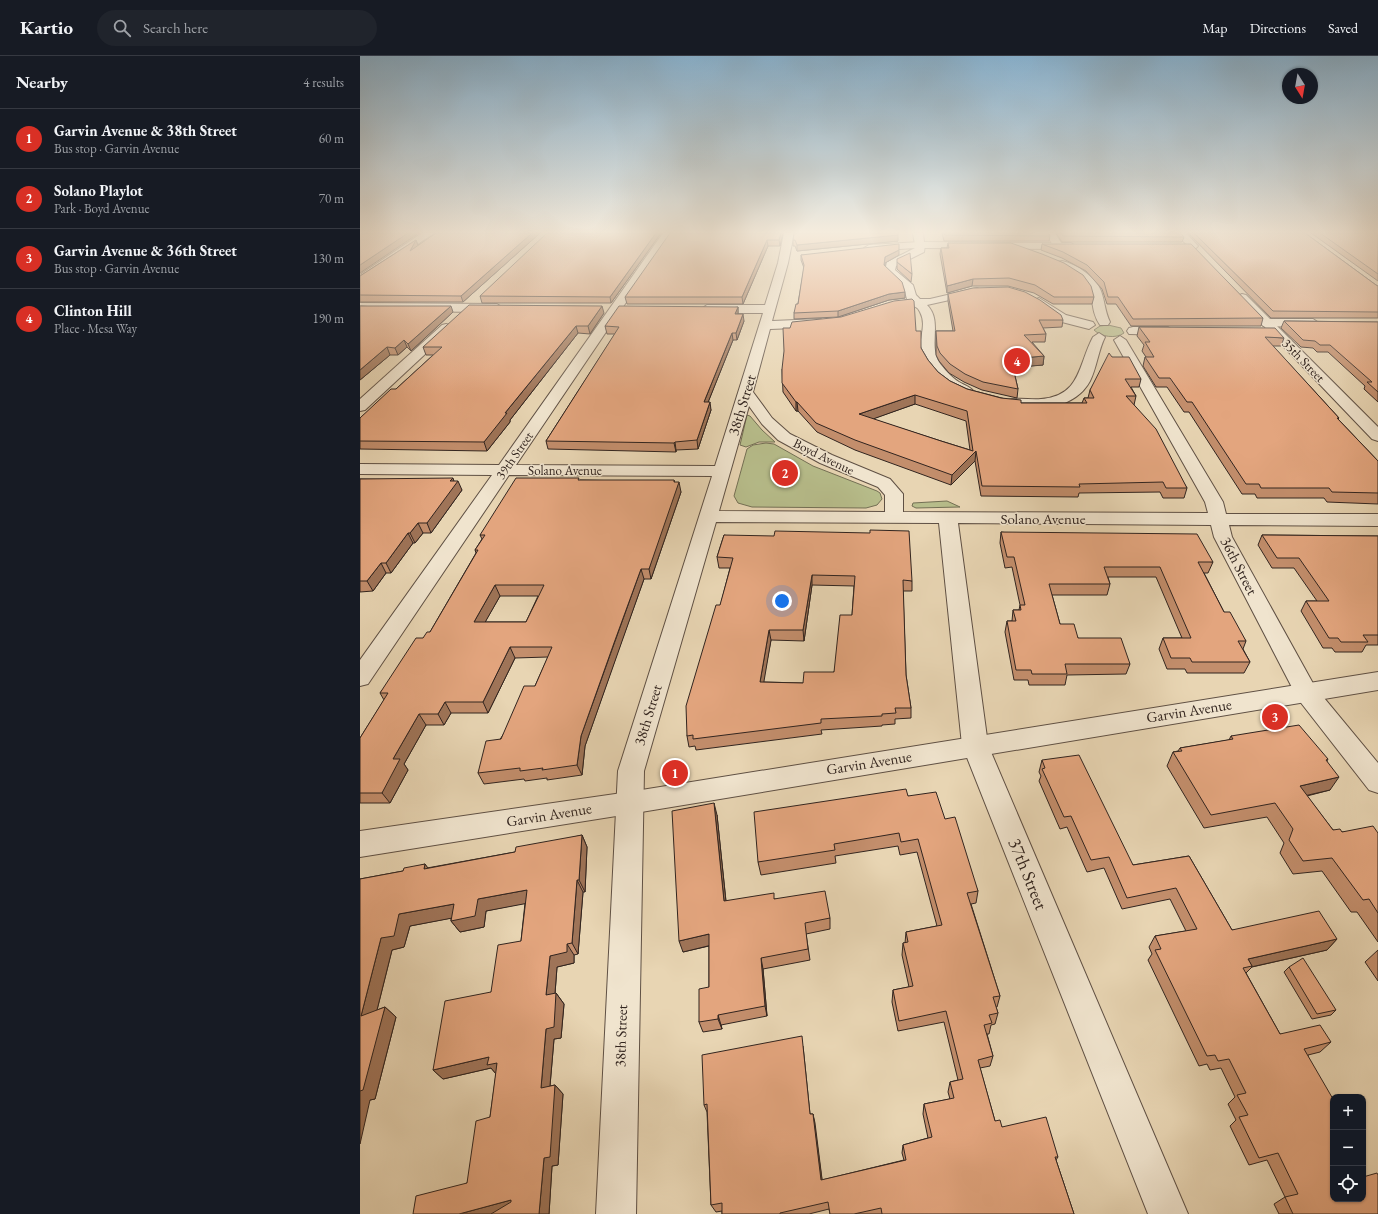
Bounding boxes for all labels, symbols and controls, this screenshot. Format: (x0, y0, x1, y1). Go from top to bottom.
search box (97, 10, 377, 46)
text: Kartio (20, 15, 73, 40)
icon: search (111, 17, 133, 39)
text: Search here (143, 18, 208, 37)
text: Map (1202, 19, 1228, 37)
text: Directions (1250, 19, 1306, 37)
text: Saved (1328, 19, 1358, 37)
north arrow (1282, 68, 1318, 104)
text: Nearby (16, 71, 68, 93)
text: 4 results (303, 74, 344, 91)
text: Garvin Avenue & 38th Street (54, 121, 237, 140)
text: 1 (26, 130, 32, 147)
text: 60 m (319, 130, 344, 147)
text: Bus stop · Garvin Avenue (54, 140, 179, 157)
text: Solano Playlot (54, 181, 143, 200)
text: 2 (26, 190, 32, 207)
text: 70 m (319, 190, 344, 207)
text: Park · Boyd Avenue (54, 200, 150, 217)
text: Garvin Avenue & 36th Street (54, 241, 237, 260)
text: 3 (26, 250, 32, 267)
text: 130 m (313, 250, 344, 267)
text: Bus stop · Garvin Avenue (54, 260, 179, 277)
text: Clinton Hill (54, 301, 132, 320)
text: 4 (26, 310, 32, 327)
text: 190 m (313, 310, 344, 327)
text: Place · Mesa Way (54, 320, 137, 337)
street label: 35th Street (1279, 335, 1329, 386)
pin: 4 (1004, 346, 1030, 376)
street label: 38th Street (723, 372, 760, 438)
street label: 39th Street (492, 428, 537, 482)
street label: Boyd Avenue (791, 434, 857, 478)
pin: 2 (772, 458, 798, 488)
street label: Solano Avenue (528, 462, 602, 479)
street label: Solano Avenue (1000, 509, 1086, 528)
street label: 36th Street (1217, 533, 1262, 598)
your location (772, 591, 792, 611)
street label: 38th Street (629, 682, 666, 748)
street label: Garvin Avenue (1145, 694, 1233, 727)
pin: 3 (1262, 702, 1288, 732)
street label: Garvin Avenue (825, 746, 913, 779)
pin: 1 (662, 758, 688, 788)
street label: Garvin Avenue (505, 798, 593, 831)
street label: 37th Street (1004, 835, 1053, 913)
street label: 38th Street (610, 1004, 631, 1068)
map controls (1330, 1094, 1366, 1202)
button: + (1330, 1094, 1366, 1130)
button: − (1330, 1130, 1366, 1166)
button: locate (1330, 1166, 1366, 1202)

